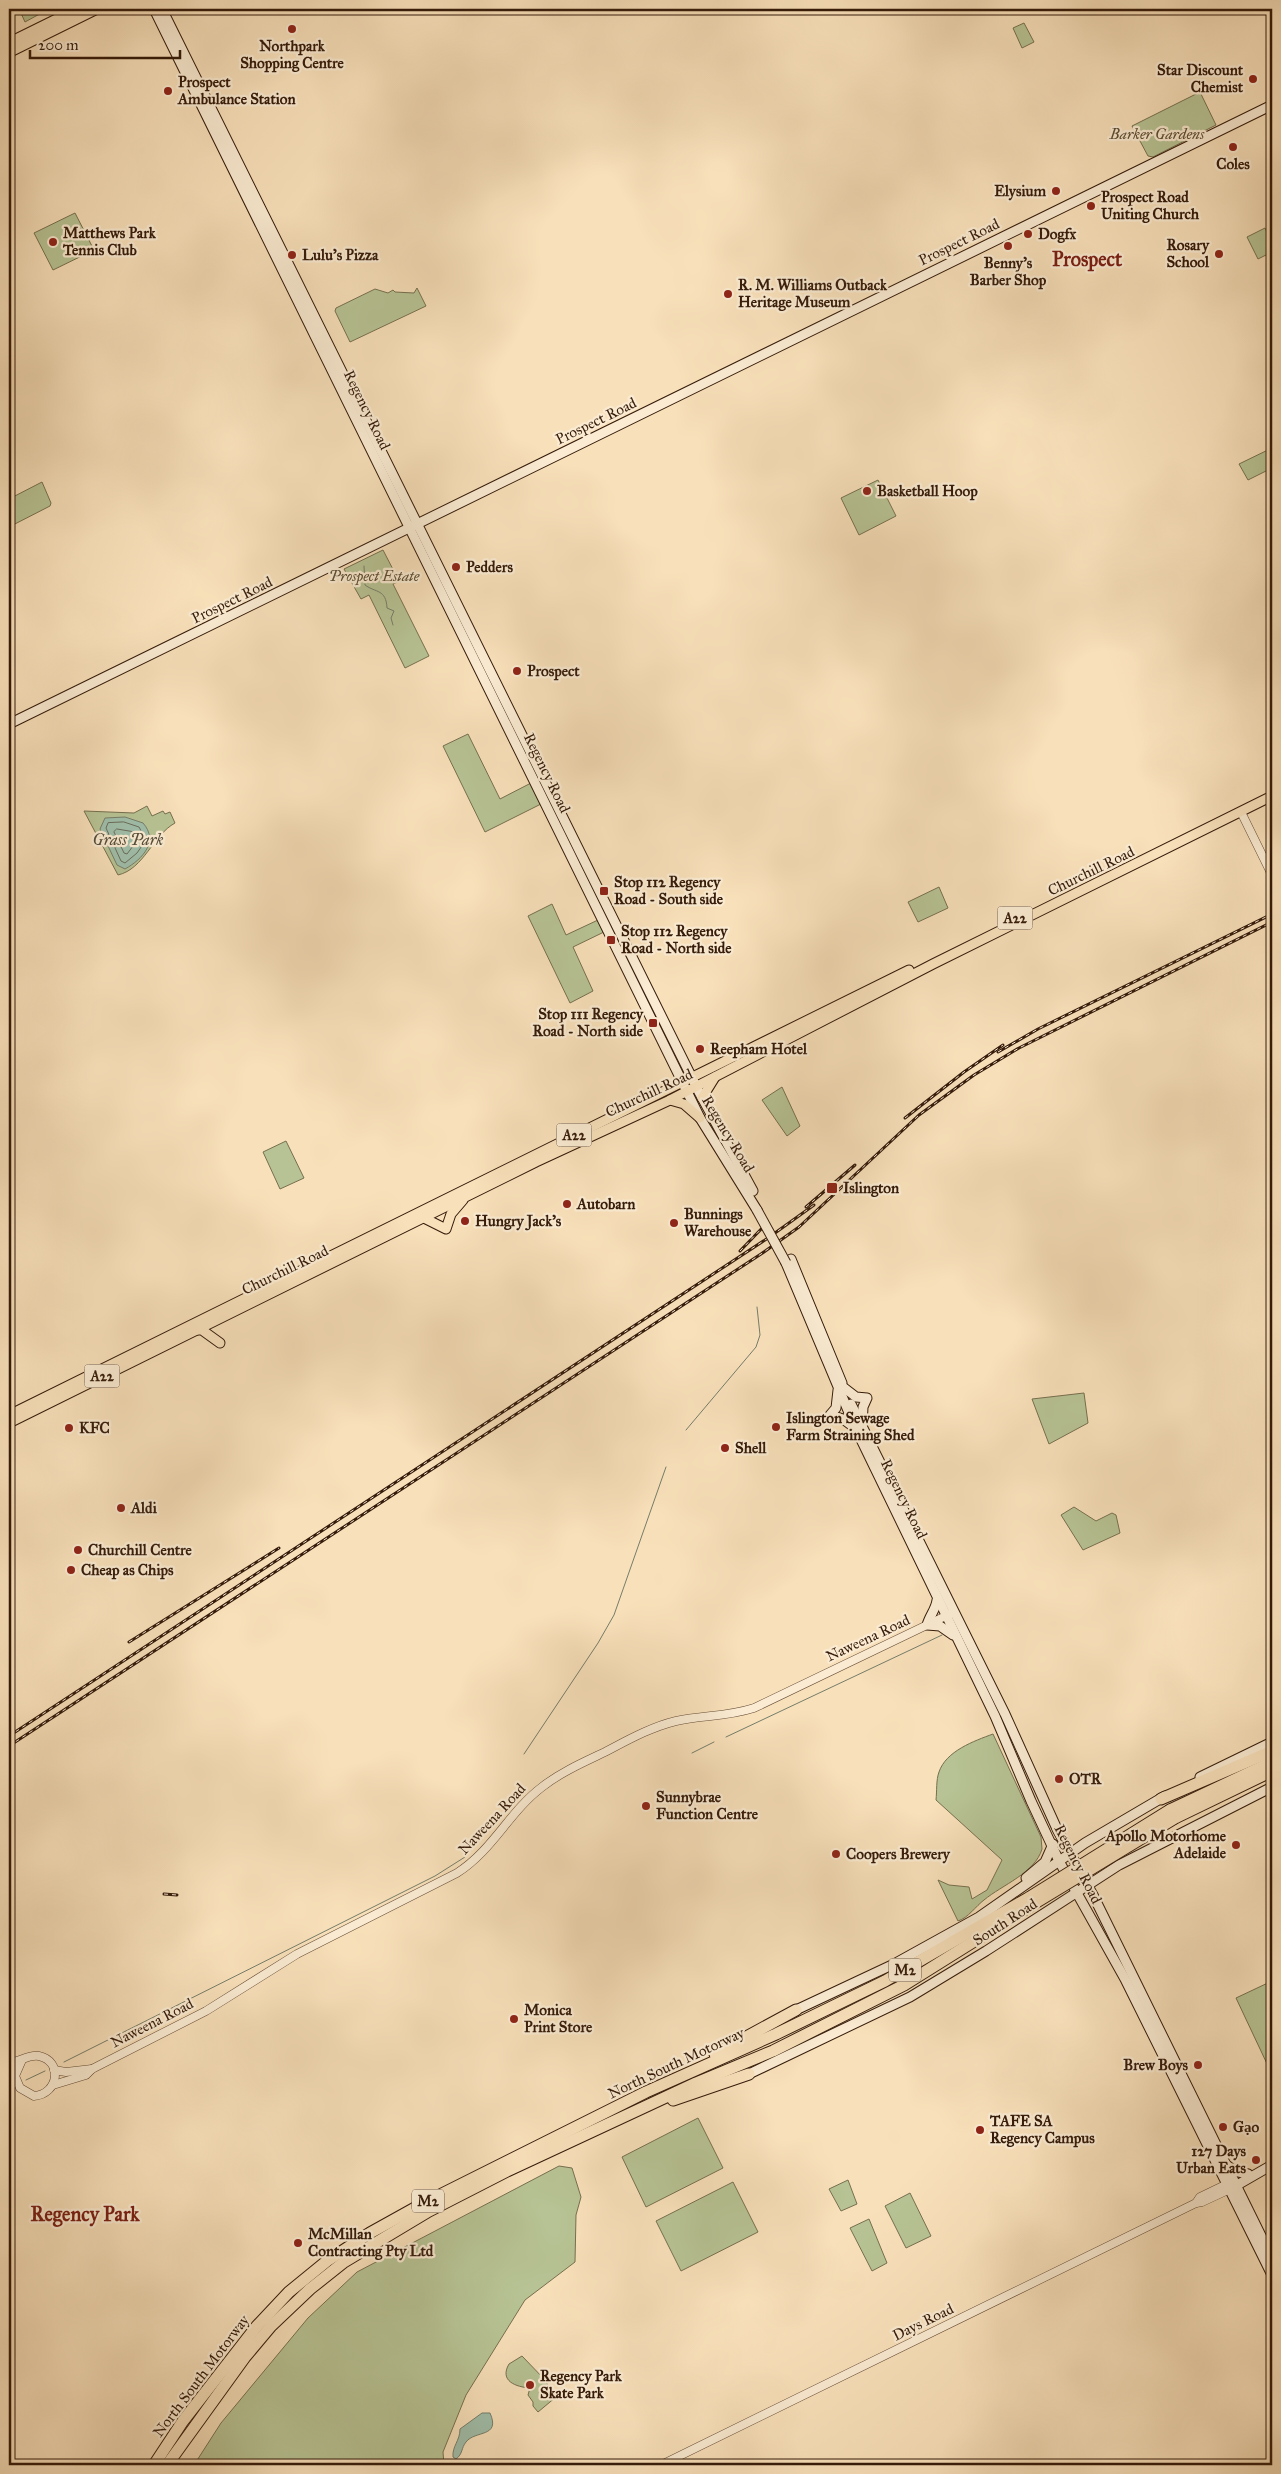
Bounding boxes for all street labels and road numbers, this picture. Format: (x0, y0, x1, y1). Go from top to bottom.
street label: Prospect Road (916, 214, 1003, 269)
street label: Regency Road (340, 367, 394, 453)
street label: Prospect Road (553, 393, 640, 448)
street label: Prospect Road (189, 572, 276, 627)
street label: Regency Road (520, 730, 574, 816)
street label: Churchill Road (1045, 842, 1138, 900)
road number: A22 (998, 906, 1032, 930)
street label: Churchill Road (603, 1065, 696, 1121)
street label: Regency Road (698, 1092, 758, 1176)
road number: A22 (556, 1124, 592, 1146)
street label: Churchill Road (239, 1241, 332, 1299)
road number: A22 (84, 1364, 120, 1388)
street label: Regency Road (877, 1456, 931, 1542)
street label: Naweena Road (823, 1611, 913, 1665)
street label: Naweena Road (455, 1779, 530, 1858)
street label: Regency Road (1050, 1821, 1106, 1907)
street label: South Road (969, 1894, 1041, 1949)
road number: M2 (889, 1958, 921, 1982)
street label: Naweena Road (108, 1994, 197, 2052)
street label: North South Motorway (605, 2023, 748, 2103)
road number: M2 (412, 2190, 444, 2212)
street label: Days Road (890, 2299, 957, 2344)
street label: North South Motorway (149, 2311, 253, 2441)

